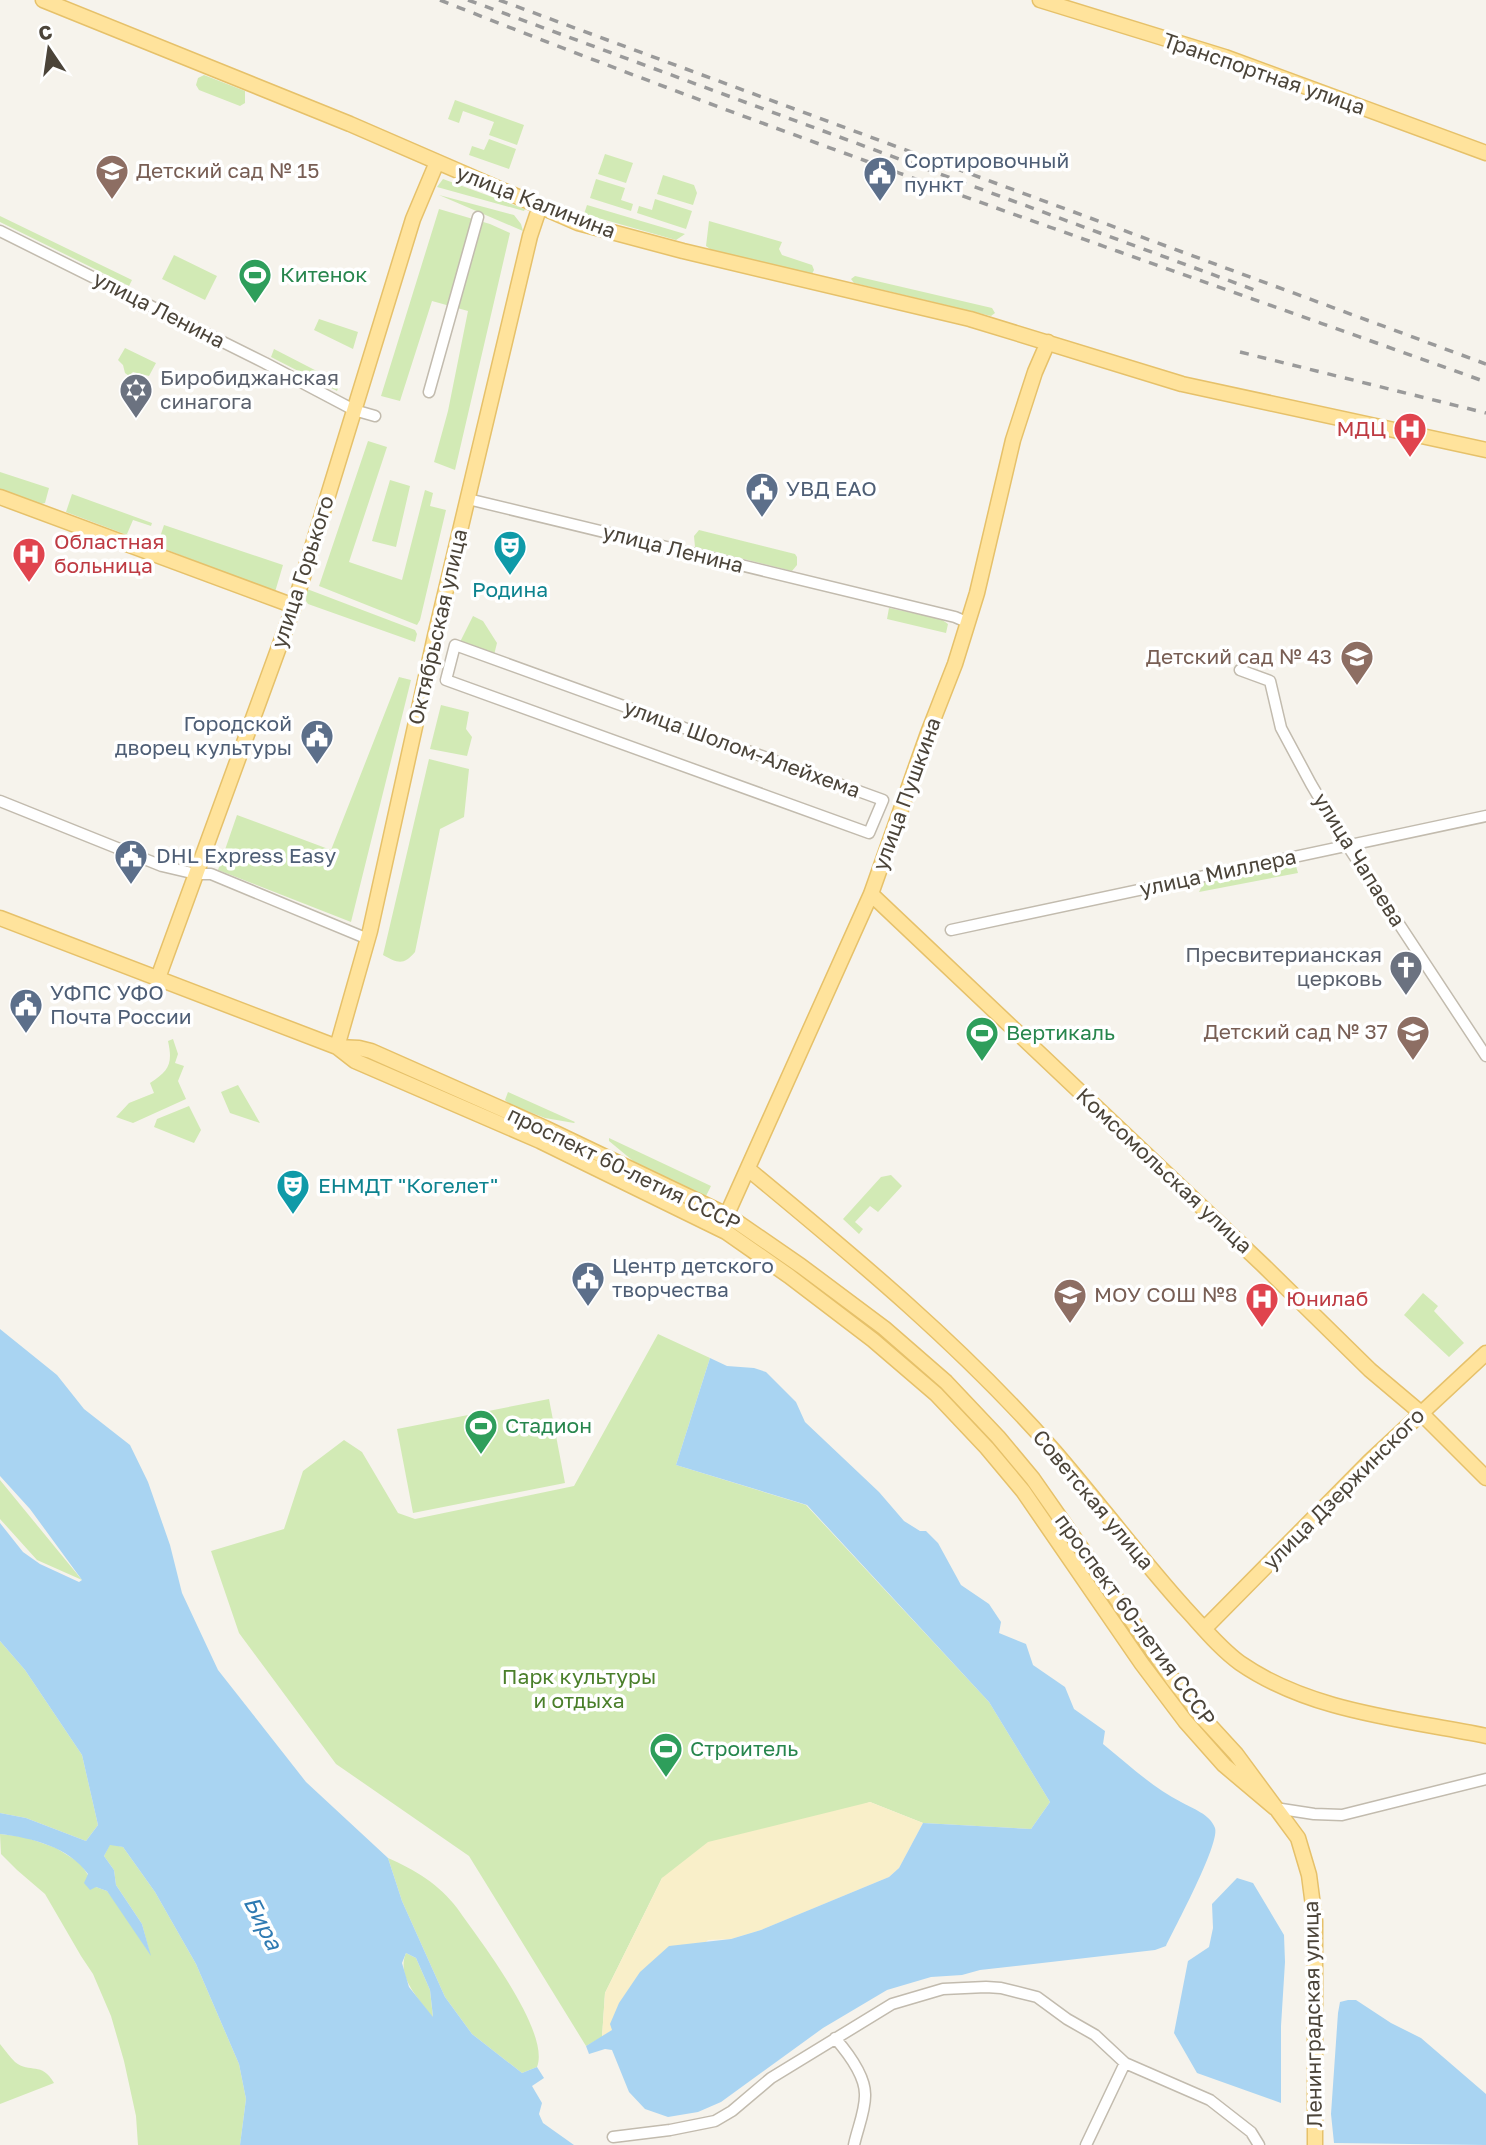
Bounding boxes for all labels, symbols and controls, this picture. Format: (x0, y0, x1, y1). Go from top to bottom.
north arrow (14, 14, 84, 84)
text: С (36, 19, 54, 45)
street label: Транспортная улица (1160, 26, 1369, 120)
place label: Сортировочный пункт (904, 147, 1069, 197)
school or university icon: Детский сад № 15 (93, 152, 131, 201)
public building icon: Сортировочный пункт (861, 154, 899, 203)
place label: Детский сад № 15 (136, 157, 319, 183)
street label: улица Калинина (453, 159, 620, 243)
sports icon: Китенок (236, 256, 274, 305)
place label: Китенок (280, 261, 367, 287)
street label: улица Ленина (89, 265, 230, 353)
place label: Биробиджанская синагога (160, 364, 339, 414)
synagogue icon: Биробиджанская синагога (117, 371, 155, 420)
hospital icon: МДЦ (1391, 410, 1429, 459)
place label: МДЦ (1337, 415, 1386, 441)
public building icon: УВД ЕАО (743, 470, 781, 519)
place label: УВД ЕАО (786, 475, 877, 501)
street label: улица Горького (265, 492, 339, 651)
street label: улица Ленина (600, 518, 746, 578)
street label: Октябрьская улица (402, 526, 472, 727)
place label: Областная больница (54, 528, 164, 578)
theatre icon: Родина (491, 528, 529, 577)
hospital icon: Областная больница (10, 535, 48, 584)
place label: Родина (472, 576, 548, 602)
school or university icon: Детский сад № 43 (1338, 638, 1376, 687)
place label: Детский сад № 43 (1146, 643, 1332, 669)
street label: улица Шолом-Алейхема (621, 693, 864, 803)
place label: Городской дворец культуры (115, 710, 292, 760)
street label: улица Пушкина (866, 714, 946, 874)
public building icon: Городской дворец культуры (298, 717, 336, 766)
street label: улица Чапаева (1308, 788, 1411, 931)
public building icon: DHL Express Easy (112, 837, 150, 886)
place label: DHL Express Easy (156, 842, 336, 868)
street label: улица Миллера (1137, 843, 1298, 901)
place label: Пресвитерианская церковь (1185, 941, 1382, 991)
church icon: Пресвитерианская церковь (1387, 948, 1425, 997)
place label: УФПС УФО Почта России (50, 979, 192, 1029)
public building icon: УФПС УФО Почта России (7, 986, 45, 1035)
school or university icon: Детский сад № 37 (1394, 1013, 1432, 1062)
sports icon: Вертикаль (963, 1014, 1001, 1063)
place label: Детский сад № 37 (1204, 1018, 1388, 1044)
place label: Вертикаль (1006, 1019, 1115, 1045)
street label: Комсомольская улица (1071, 1082, 1258, 1259)
street label: проспект 60-летия СССР (504, 1100, 745, 1236)
theatre icon: ЕНМДТ "Когелет" (274, 1167, 312, 1216)
place label: ЕНМДТ "Когелет" (318, 1172, 498, 1198)
place label: Центр детского творчества (612, 1252, 774, 1302)
public building icon: Центр детского творчества (569, 1259, 607, 1308)
school or university icon: МОУ СОШ №8 (1051, 1276, 1089, 1325)
hospital icon: Юнилаб (1243, 1280, 1281, 1329)
place label: МОУ СОШ №8 (1094, 1281, 1238, 1307)
place label: Юнилаб (1286, 1285, 1368, 1311)
street label: улица Дзержинского (1257, 1402, 1429, 1574)
sports icon: Стадион (462, 1407, 500, 1456)
place label: Стадион (505, 1412, 592, 1438)
street label: Советская улица (1028, 1424, 1160, 1575)
street label: проспект 60-летия СССР (1050, 1508, 1222, 1731)
park label: Парк культуры и отдыха (502, 1663, 656, 1713)
sports icon: Строитель (647, 1730, 685, 1779)
place label: Строитель (690, 1735, 798, 1761)
water label: Бира (239, 1891, 290, 1955)
street label: Ленинградская улица (1297, 1900, 1327, 2128)

